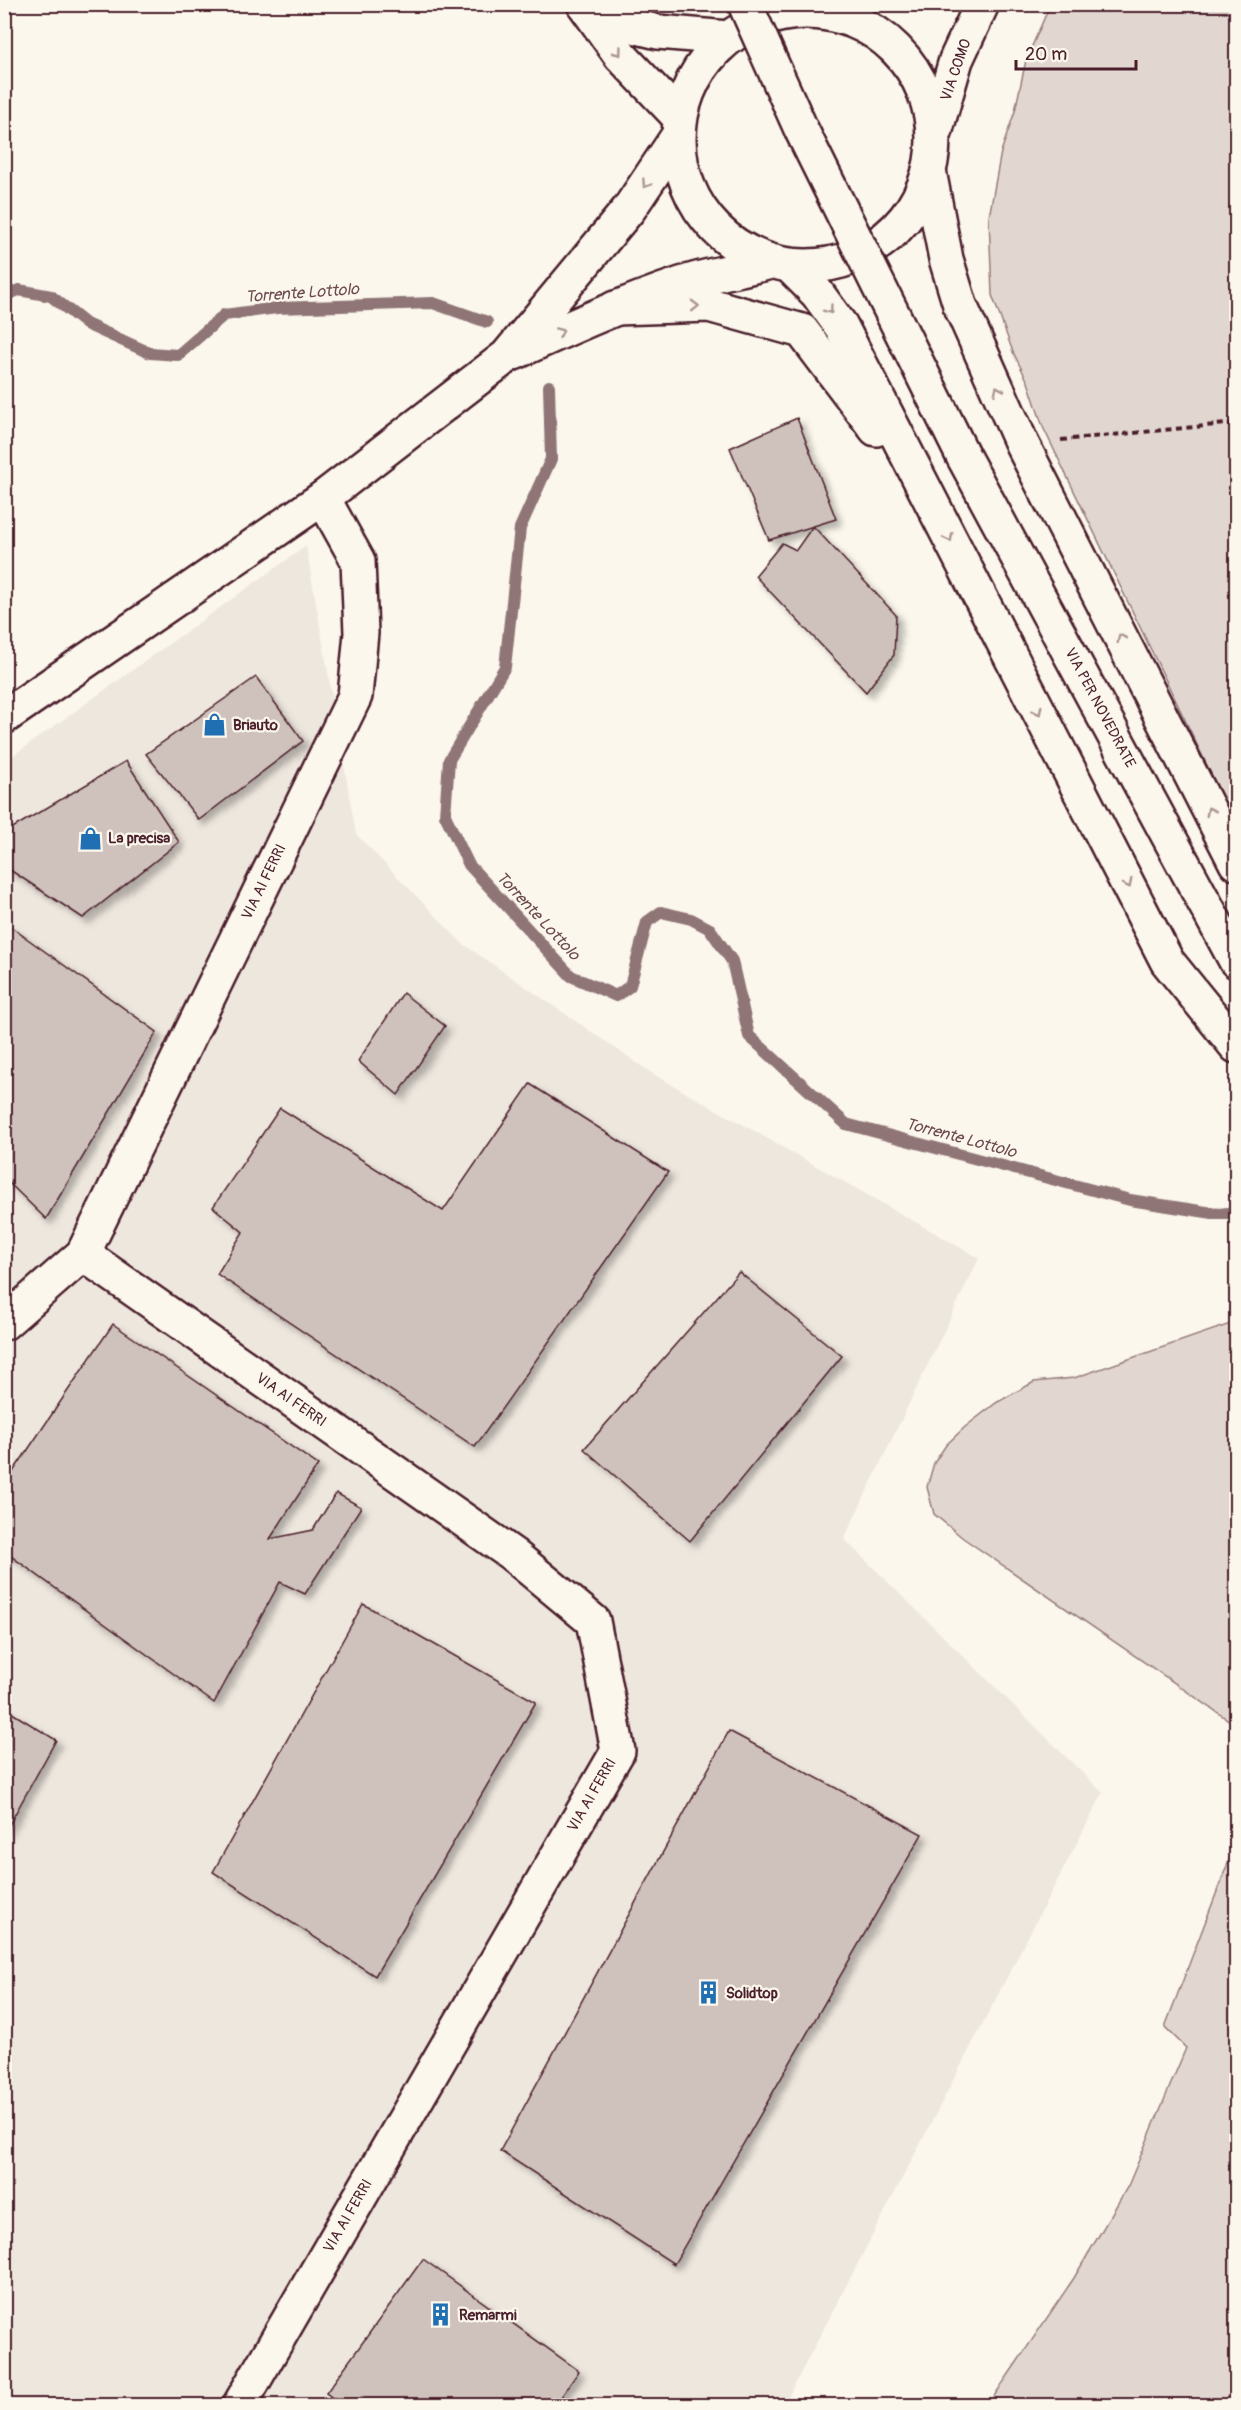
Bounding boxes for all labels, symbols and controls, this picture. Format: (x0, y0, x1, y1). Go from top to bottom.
scale bar (1016, 33, 1136, 71)
street label: VIA COMO (936, 36, 976, 104)
text: 20 m (1025, 43, 1067, 66)
one-way arrow (611, 45, 622, 56)
one-way arrow (642, 178, 653, 189)
water label: Torrente Lottolo (245, 279, 361, 307)
one-way arrow (690, 299, 699, 312)
one-way arrow (822, 303, 833, 314)
one-way arrow (554, 328, 565, 340)
one-way arrow (993, 386, 1005, 397)
one-way arrow (941, 532, 953, 543)
one-way arrow (1117, 633, 1128, 644)
street label: VIA PER NOVEDRATE (1060, 645, 1140, 772)
one-way arrow (1031, 705, 1042, 716)
shop icon: Briauto (202, 712, 228, 738)
place label: Briauto (233, 716, 278, 735)
one-way arrow (1206, 807, 1217, 818)
shop icon: La precisa (77, 825, 103, 851)
place label: La precisa (108, 829, 170, 848)
street label: VIA AI FERRI (238, 841, 290, 923)
water label: Torrente Lottolo (492, 868, 585, 965)
one-way arrow (1121, 878, 1132, 889)
water label: Torrente Lottolo (904, 1114, 1020, 1163)
street label: VIA AI FERRI (252, 1369, 330, 1431)
street label: VIA AI FERRI (563, 1755, 621, 1835)
building icon: Solidtop (695, 1980, 721, 2006)
place label: Solidtop (726, 1984, 778, 2003)
street label: VIA AI FERRI (319, 2176, 377, 2256)
building icon: Remarmi (428, 2302, 454, 2328)
place label: Remarmi (459, 2306, 517, 2325)

